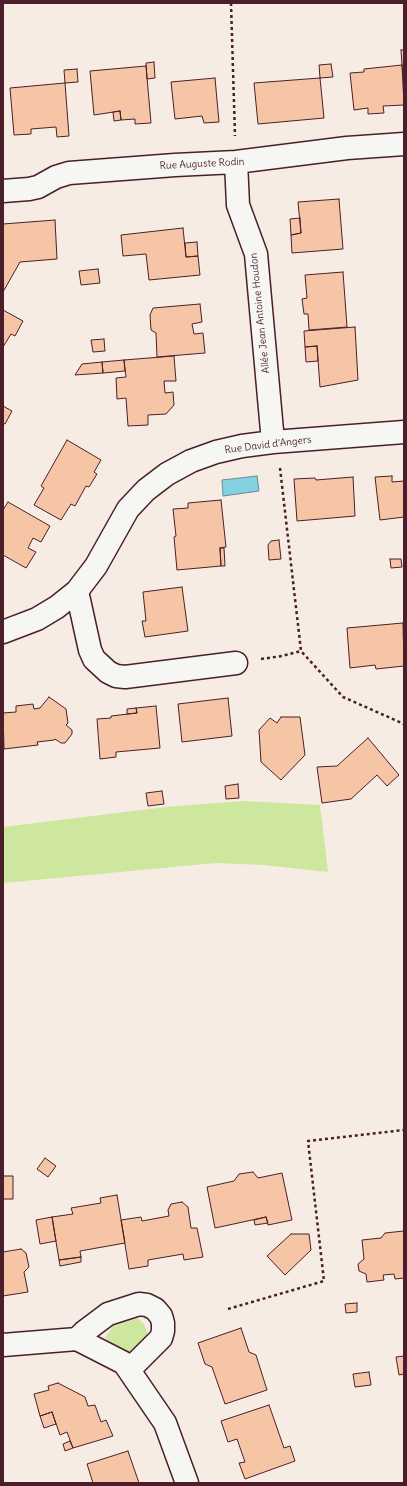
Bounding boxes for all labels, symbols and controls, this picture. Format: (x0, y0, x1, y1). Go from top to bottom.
street label: Rue Auguste Rodin (159, 156, 245, 172)
street label: Allée Jean Antoine Houdon (248, 252, 272, 374)
street label: Rue David d’Angers (224, 434, 312, 456)

